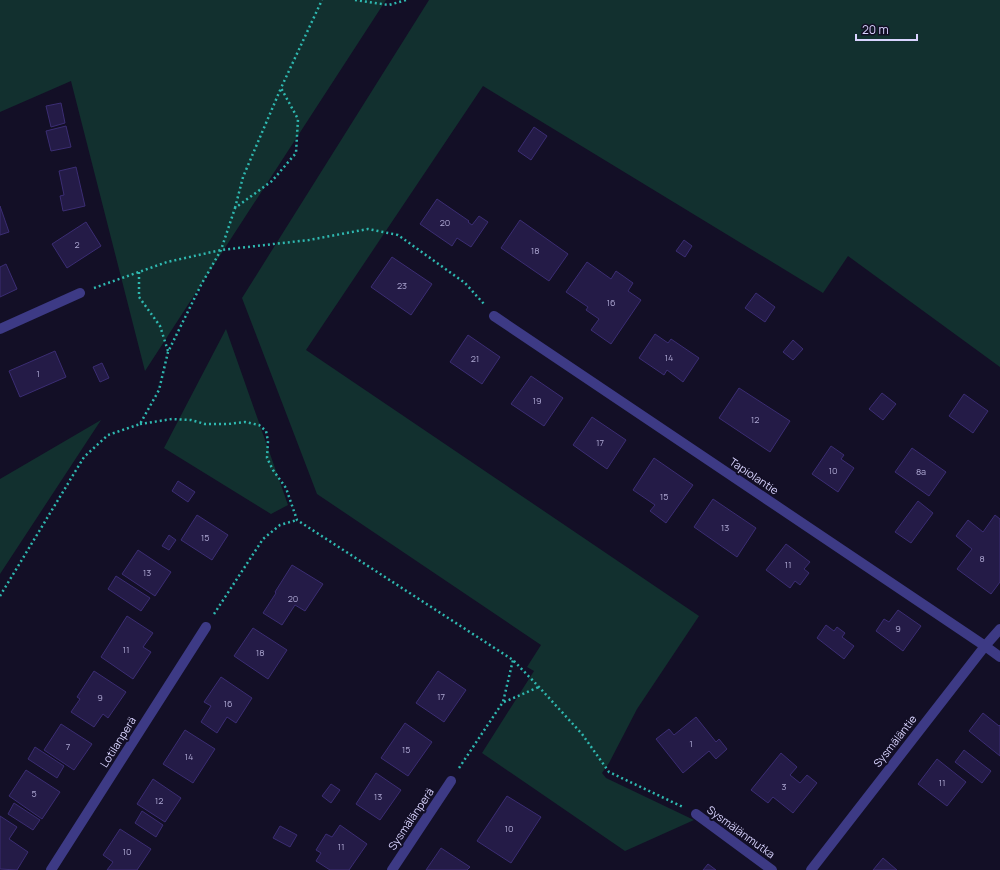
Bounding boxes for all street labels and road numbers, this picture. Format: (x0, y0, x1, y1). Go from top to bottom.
street label: Tapiolantie (727, 454, 782, 498)
street label: Sysmäläntie (870, 711, 920, 770)
street label: Lotilanperä (96, 714, 139, 770)
street label: Sysmälänperä (384, 785, 437, 853)
street label: Sysmälänmutka (704, 802, 778, 861)

